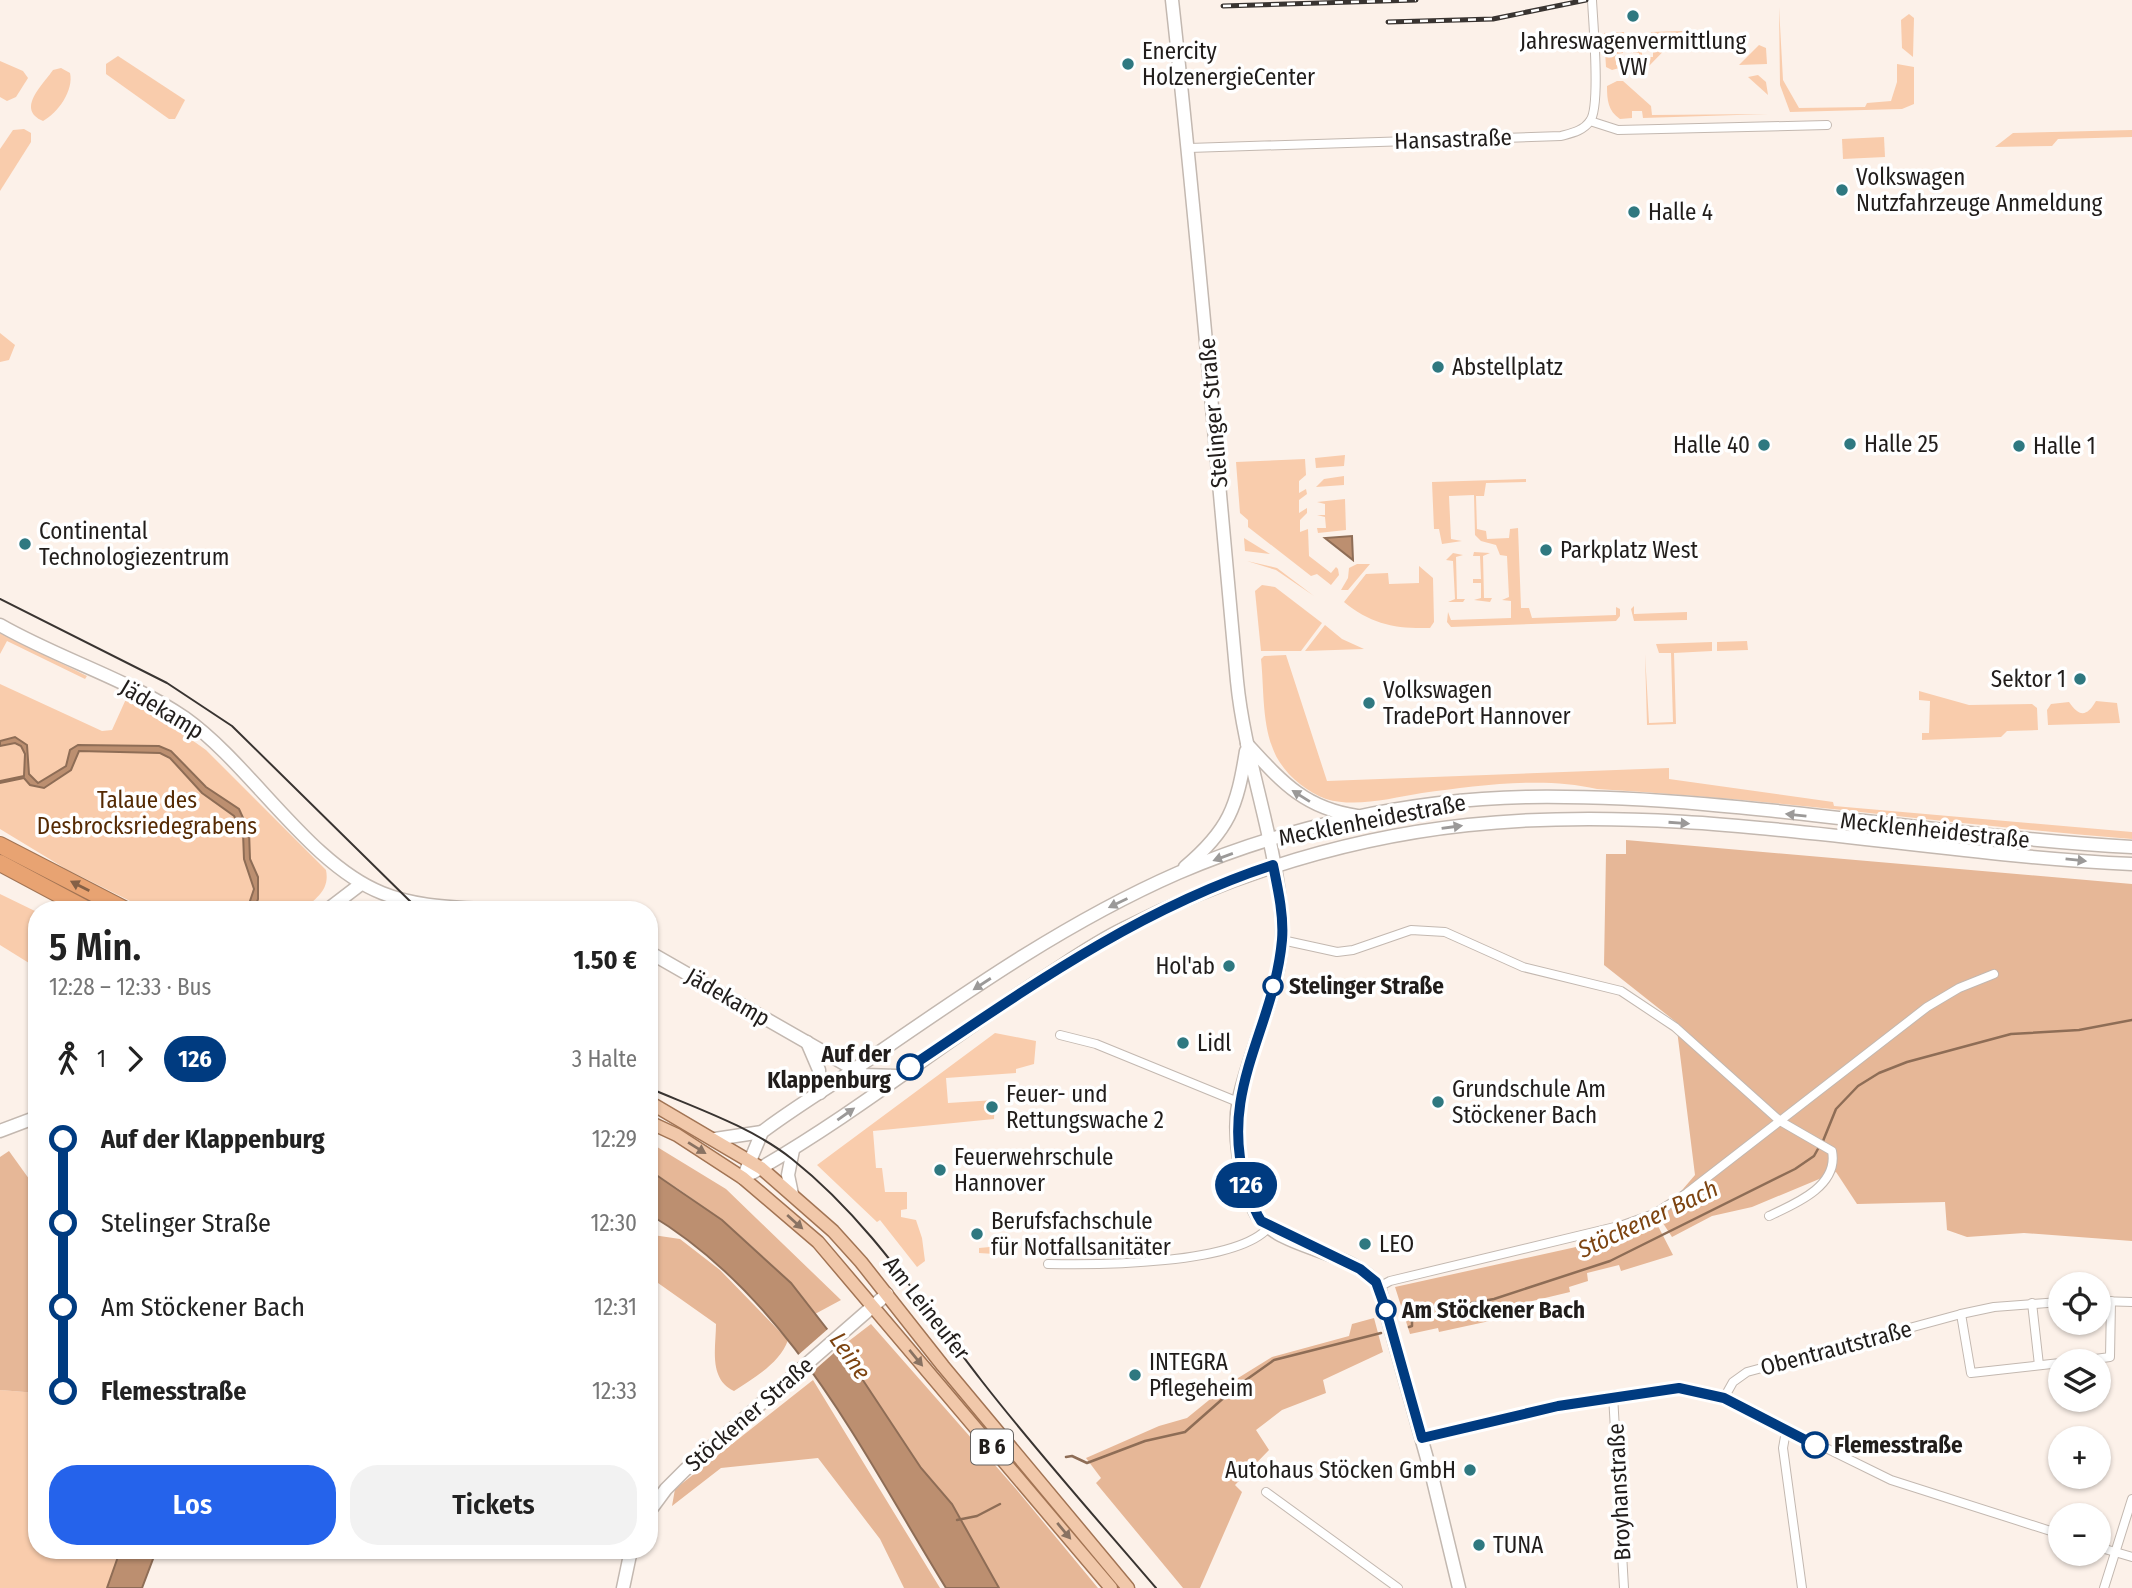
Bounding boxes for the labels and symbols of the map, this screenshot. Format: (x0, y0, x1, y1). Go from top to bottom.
marker: Jahreswagenvermittlung VW (1625, 8, 1641, 24)
place label: Jahreswagenvermittlung VW (1520, 27, 1746, 81)
place label: Enercity HolzenergieCenter (1142, 37, 1315, 91)
marker: Enercity HolzenergieCenter (1120, 56, 1136, 72)
street label: Hansastraße (1394, 123, 1512, 155)
place label: Volkswagen Nutzfahrzeuge Anmeldung (1856, 163, 2103, 217)
marker: Volkswagen Nutzfahrzeuge Anmeldung (1834, 182, 1850, 198)
place label: Halle 4 (1648, 198, 1713, 226)
marker: Halle 4 (1626, 204, 1642, 220)
street label: Stelinger Straße (1193, 337, 1233, 489)
place label: Abstellplatz (1452, 353, 1563, 381)
marker: Abstellplatz (1430, 359, 1446, 375)
place label: Halle 25 (1864, 430, 1938, 458)
place label: Halle 40 (1673, 431, 1750, 459)
place label: Halle 1 (2033, 432, 2096, 460)
marker: Halle 25 (1842, 436, 1858, 452)
marker: Halle 40 (1756, 437, 1772, 453)
marker: Halle 1 (2011, 438, 2027, 454)
place label: Continental Technologiezentrum (39, 517, 229, 571)
marker: Continental Technologiezentrum (17, 536, 33, 552)
place label: Parkplatz West (1560, 536, 1699, 564)
marker: Parkplatz West (1538, 542, 1554, 558)
place label: Sektor 1 (1991, 665, 2066, 693)
marker: Sektor 1 (2072, 671, 2088, 687)
street label: Jädekamp (115, 673, 209, 745)
place label: Volkswagen TradePort Hannover (1383, 676, 1571, 730)
marker: Volkswagen TradePort Hannover (1361, 695, 1377, 711)
park label: Talaue des Desbrocksriedegrabens (37, 786, 257, 840)
street label: Mecklenheidestraße (1276, 788, 1468, 852)
one-way arrow (1291, 790, 1311, 803)
street label: Mecklenheidestraße (1839, 806, 2031, 854)
one-way arrow (1785, 809, 1807, 820)
one-way arrow (1668, 818, 1690, 829)
one-way arrow (1441, 822, 1463, 833)
one-way arrow (1213, 851, 1234, 862)
one-way arrow (2065, 855, 2087, 866)
one-way arrow (70, 881, 90, 892)
one-way arrow (1108, 897, 1128, 908)
place label: Hol'ab (1155, 952, 1215, 980)
marker: Hol'ab (1221, 958, 1237, 974)
street label: Jädekamp (681, 962, 775, 1032)
place label: Stelinger Straße (1289, 972, 1444, 1000)
marker: Stelinger Straße (1263, 976, 1283, 996)
one-way arrow (972, 977, 991, 990)
place label: Lidl (1197, 1029, 1231, 1057)
marker: Lidl (1175, 1035, 1191, 1051)
place label: Auf der Klappenburg (767, 1040, 892, 1094)
marker: Auf der Klappenburg (897, 1054, 923, 1080)
place label: Grundschule Am Stöckener Bach (1452, 1075, 1606, 1129)
place label: Feuer- und Rettungswache 2 (1006, 1080, 1164, 1134)
marker: Grundschule Am Stöckener Bach (1430, 1094, 1446, 1110)
marker: Feuer- und Rettungswache 2 (984, 1099, 1000, 1115)
one-way arrow (837, 1107, 855, 1121)
one-way arrow (687, 1142, 707, 1155)
place label: Feuerwehrschule Hannover (954, 1143, 1113, 1197)
marker: Feuerwehrschule Hannover (932, 1162, 948, 1178)
line badge: 126 (1206, 1162, 1286, 1208)
water label: Stöckener Bach (1573, 1174, 1722, 1264)
place label: Berufsfachschule für Notfallsanitäter (991, 1207, 1171, 1261)
one-way arrow (786, 1214, 804, 1230)
marker: Berufsfachschule für Notfallsanitäter (969, 1226, 985, 1242)
place label: LEO (1379, 1230, 1414, 1258)
marker: LEO (1357, 1236, 1373, 1252)
street label: Am Leineufer (878, 1251, 976, 1365)
place label: Am Stöckener Bach (1401, 1296, 1585, 1324)
marker: Am Stöckener Bach (1376, 1300, 1396, 1320)
street label: Obentrautstraße (1757, 1314, 1915, 1382)
water label: Leine (824, 1327, 876, 1385)
place label: INTEGRA Pflegeheim (1149, 1348, 1254, 1402)
one-way arrow (908, 1350, 923, 1367)
street label: Stöckener Straße (679, 1351, 819, 1477)
marker: INTEGRA Pflegeheim (1127, 1367, 1143, 1383)
street label: Broyhanstraße (1601, 1423, 1637, 1561)
road number: B 6 (971, 1430, 1013, 1464)
place label: Flemesstraße (1834, 1431, 1963, 1459)
marker: Flemesstraße (1802, 1432, 1828, 1458)
place label: Autohaus Stöcken GmbH (1225, 1456, 1456, 1484)
marker: Autohaus Stöcken GmbH (1462, 1462, 1478, 1478)
one-way arrow (1056, 1522, 1071, 1539)
place label: TUNA (1493, 1531, 1543, 1559)
marker: TUNA (1471, 1537, 1487, 1553)

